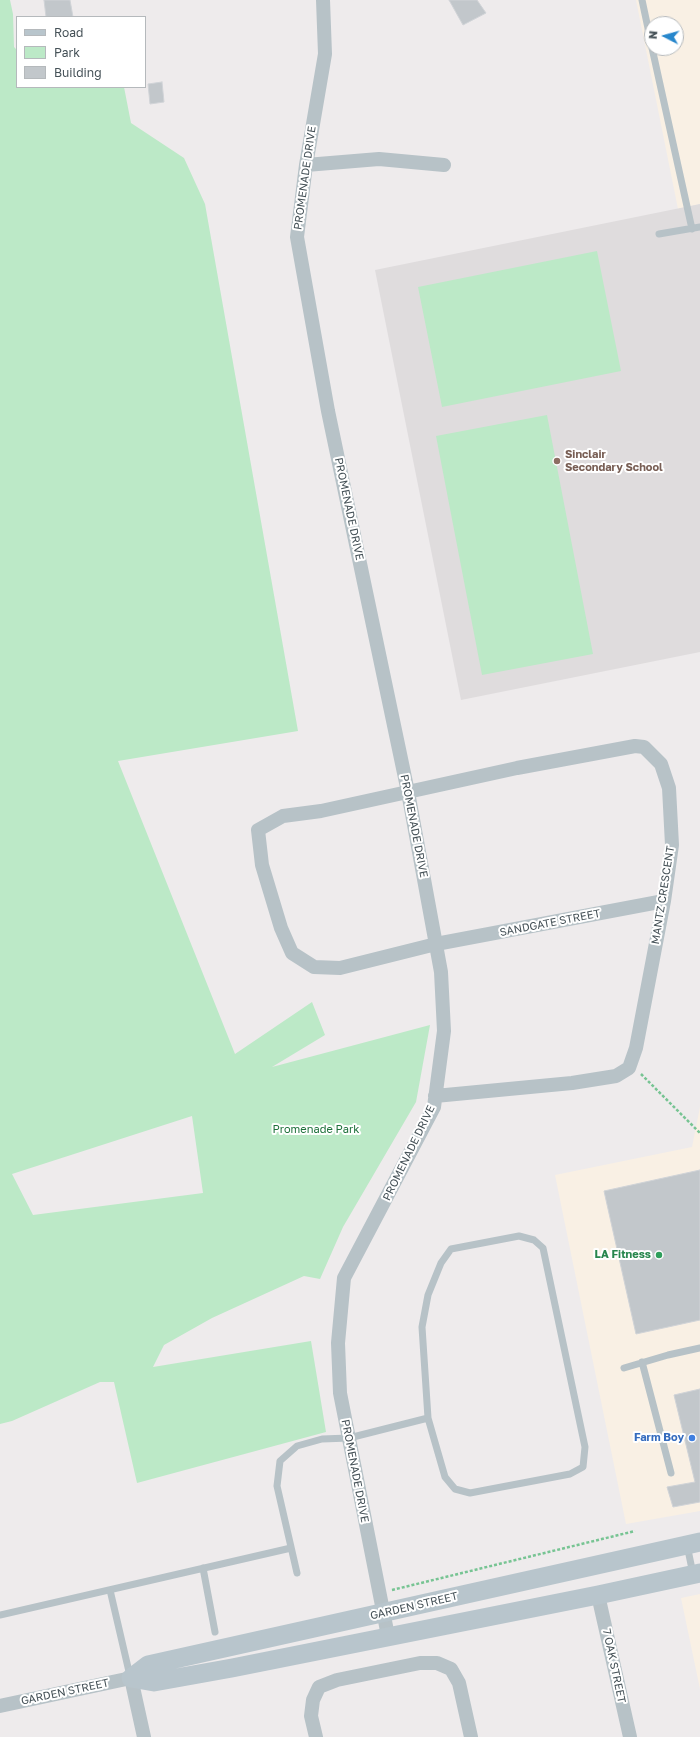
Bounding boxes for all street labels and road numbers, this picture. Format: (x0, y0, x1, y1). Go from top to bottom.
street label: PROMENADE DRIVE (291, 125, 319, 231)
street label: PROMENADE DRIVE (332, 456, 366, 562)
street label: PROMENADE DRIVE (398, 773, 430, 879)
street label: MANTZ CRESCENT (649, 845, 677, 945)
street label: SANDGATE STREET (499, 907, 601, 939)
street label: PROMENADE DRIVE (380, 1103, 438, 1203)
street label: PROMENADE DRIVE (339, 1418, 371, 1524)
street label: GARDEN STREET (369, 1590, 459, 1622)
street label: 7 OAK STREET (600, 1628, 628, 1704)
street label: GARDEN STREET (20, 1676, 110, 1708)

